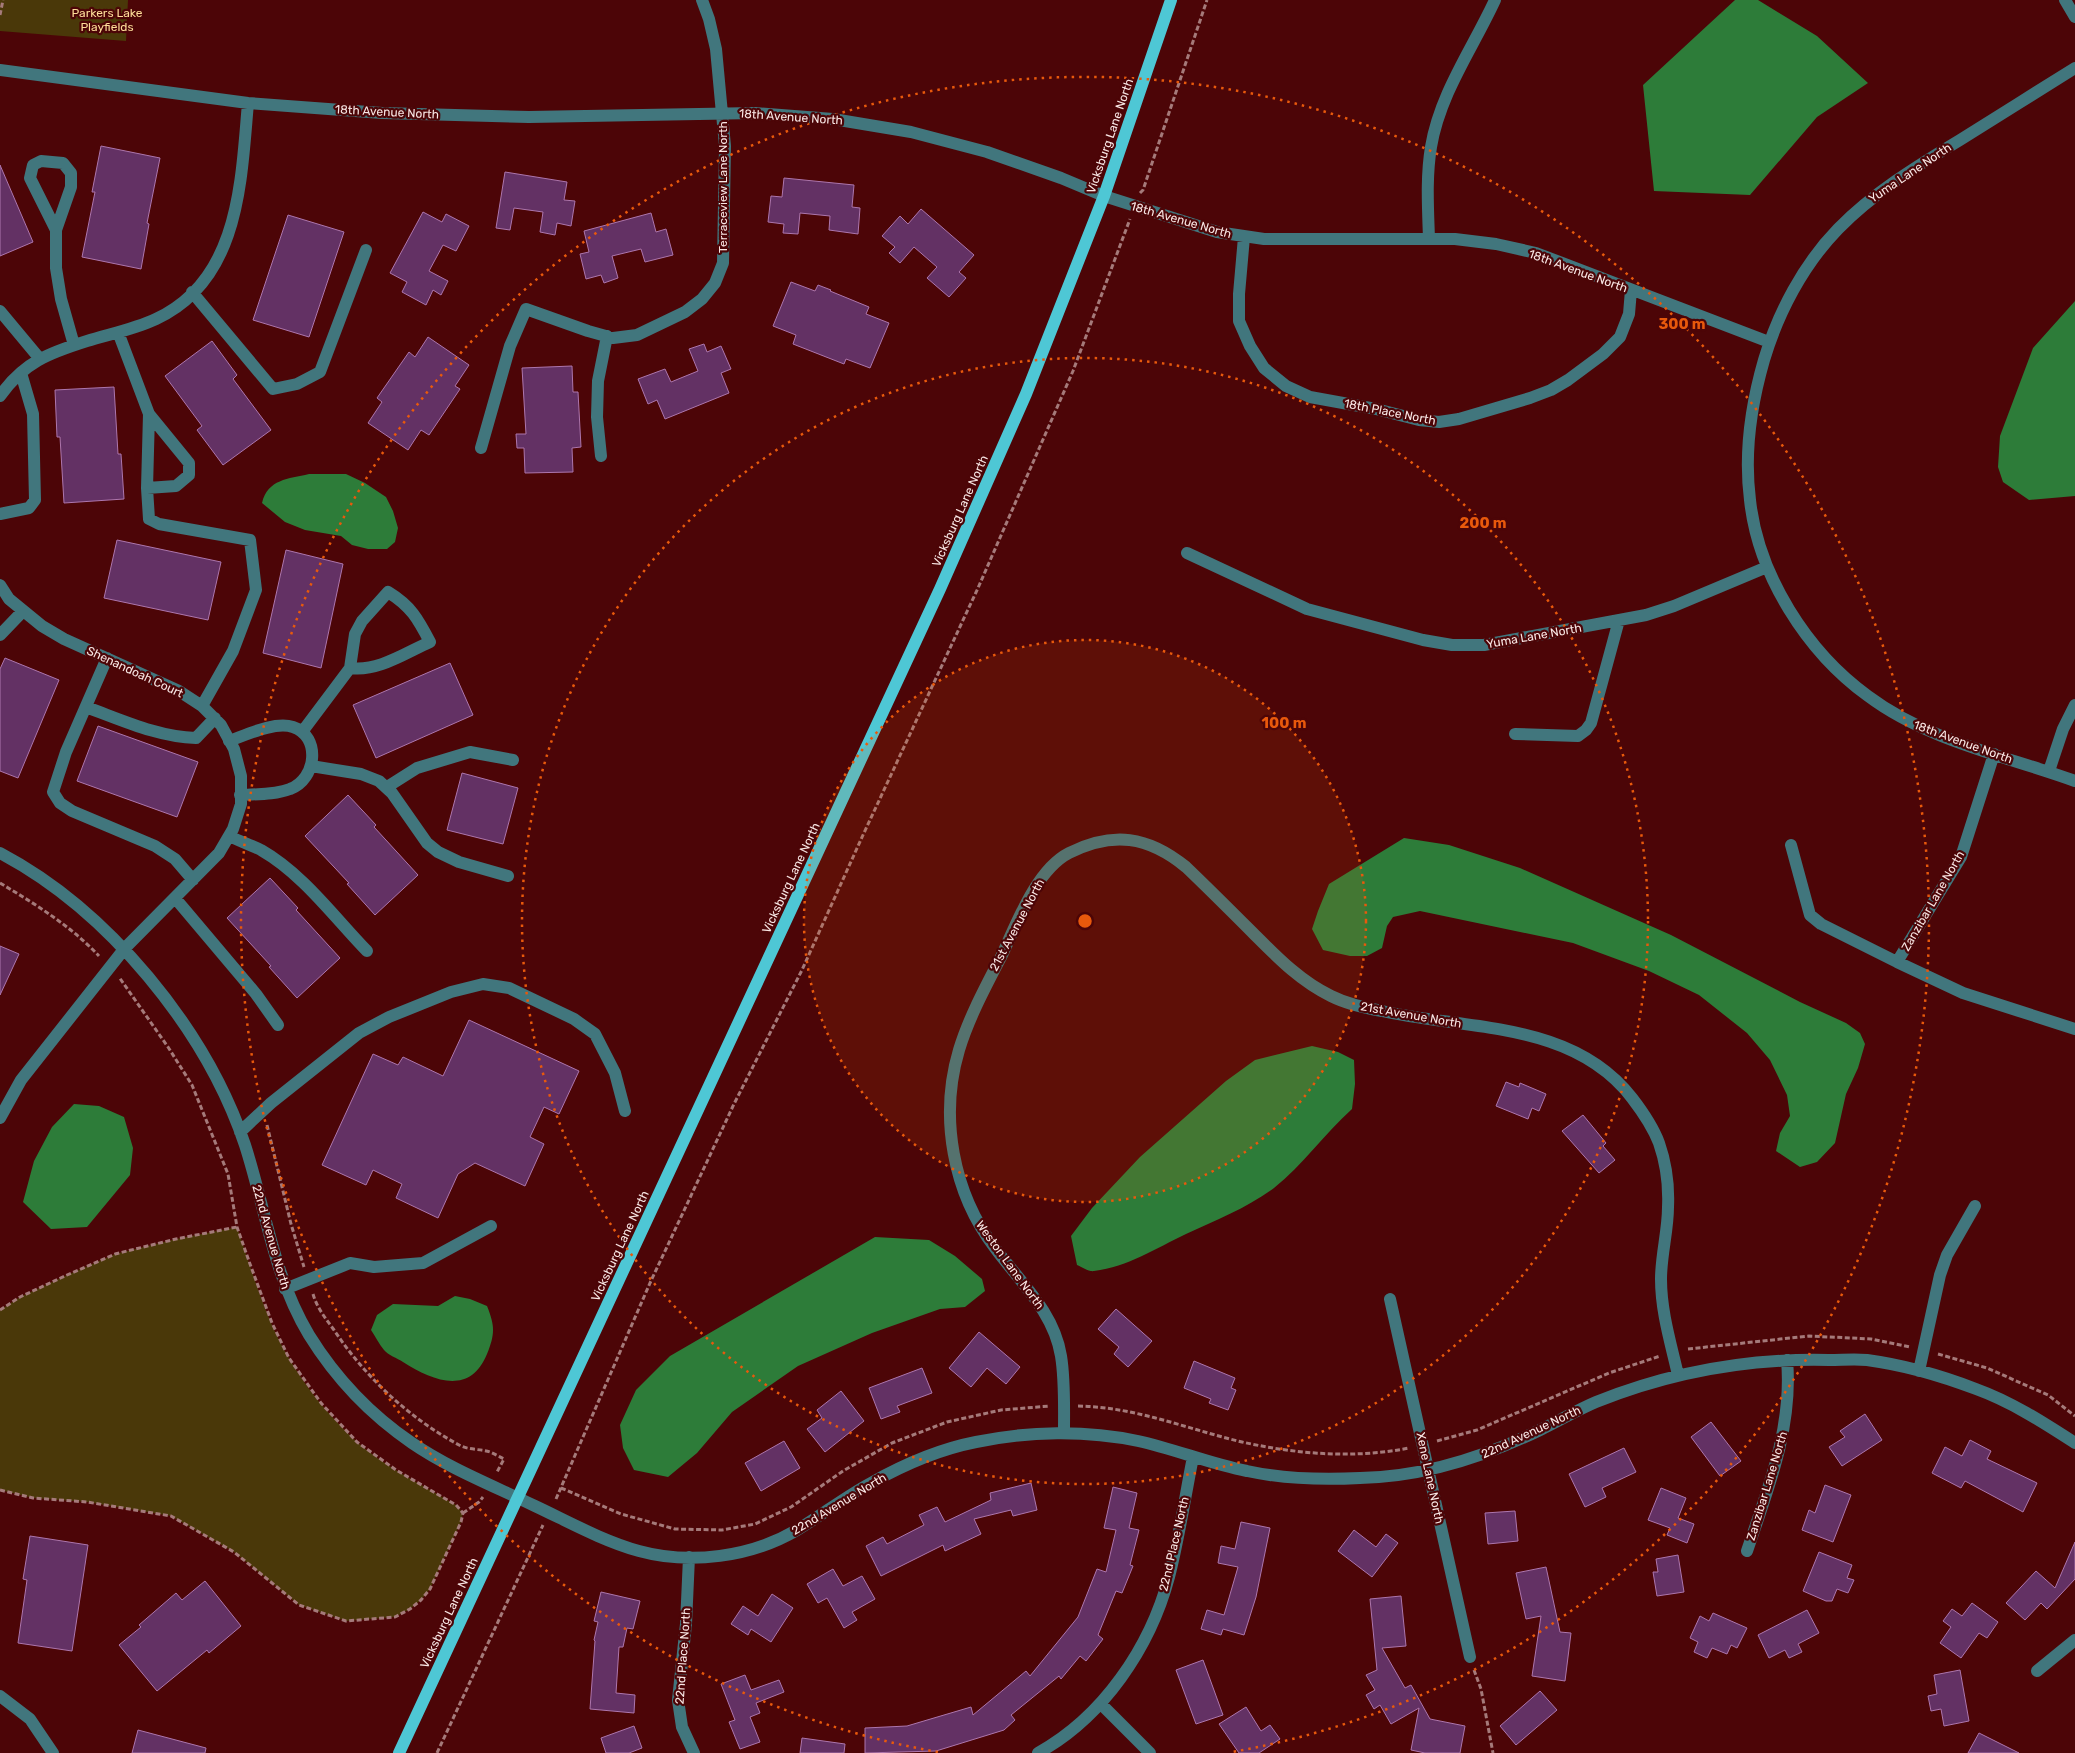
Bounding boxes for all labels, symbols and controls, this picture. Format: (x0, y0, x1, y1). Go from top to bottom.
park label: Parkers Lake Playfields (71, 6, 143, 34)
street label: Vicksburg Lane North (1084, 77, 1136, 195)
street label: 18th Avenue North (335, 102, 439, 122)
street label: 18th Avenue North (739, 106, 843, 128)
street label: Terraceview Lane North (716, 121, 730, 253)
street label: Yuma Lane North (1866, 140, 1954, 206)
street label: 18th Avenue North (1129, 199, 1233, 241)
street label: 18th Avenue North (1527, 247, 1629, 295)
text: 300 m (1658, 315, 1706, 333)
street label: 18th Place North (1343, 396, 1437, 428)
street label: Vicksburg Lane North (929, 453, 991, 569)
text: 200 m (1459, 514, 1507, 532)
street label: Yuma Lane North (1485, 621, 1583, 651)
street label: Shenandoah Court (84, 643, 186, 701)
text: 100 m (1262, 714, 1306, 732)
street label: 18th Avenue North (1912, 718, 2014, 766)
street label: Vicksburg Lane North (759, 820, 823, 936)
street label: Zanzibar Lane North (1899, 848, 1967, 954)
street label: 21st Avenue North (987, 877, 1047, 973)
centre of rings (1076, 912, 1094, 930)
street label: 21st Avenue North (1359, 999, 1463, 1031)
street label: 22nd Avenue North (249, 1183, 293, 1291)
street label: Vicksburg Lane North (588, 1188, 652, 1304)
street label: Weston Lane North (973, 1218, 1047, 1312)
street label: 22nd Avenue North (1479, 1403, 1583, 1461)
street label: Zanzibar Lane North (1744, 1430, 1790, 1542)
street label: Xene Lane North (1413, 1431, 1447, 1525)
street label: 22nd Avenue North (789, 1470, 889, 1538)
street label: 22nd Place North (1156, 1495, 1192, 1593)
street label: Vicksburg Lane North (417, 1555, 481, 1671)
street label: 22nd Place North (673, 1607, 693, 1705)

